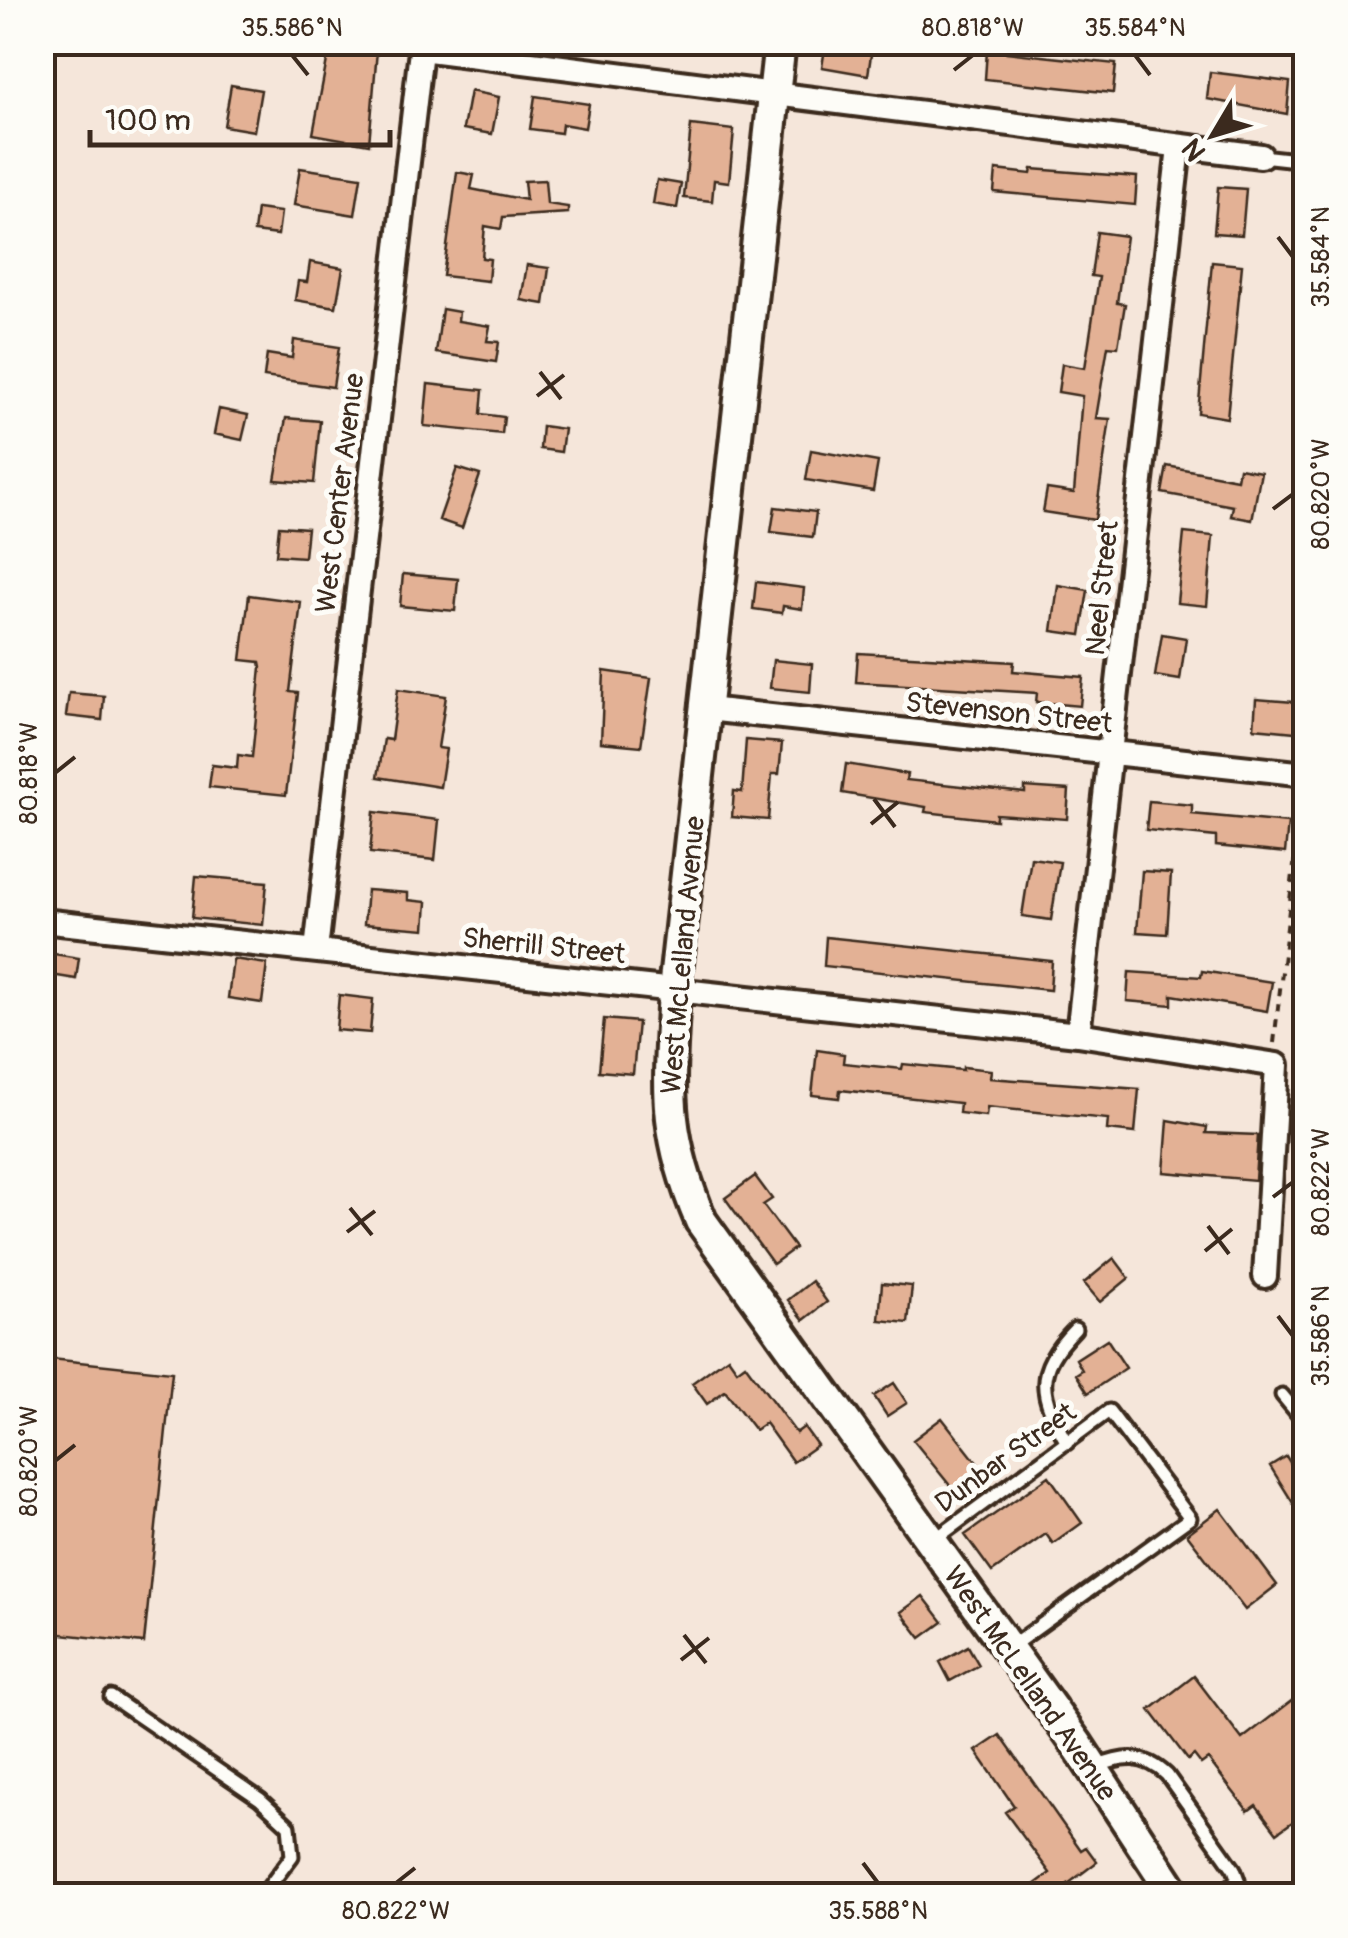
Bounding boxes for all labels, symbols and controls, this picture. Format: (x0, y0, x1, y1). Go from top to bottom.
text: 35.586°N (241, 13, 343, 44)
text: 80.818°W (922, 13, 1024, 44)
text: 35.584°N (1084, 13, 1186, 44)
scale bar (90, 85, 390, 147)
north arrow (1163, 85, 1263, 185)
text: 100 m (105, 102, 191, 139)
text: N (1175, 131, 1214, 168)
text: 35.584°N (1306, 206, 1337, 308)
street label: West Center Avenue (308, 371, 373, 615)
text: 80.820°W (1306, 438, 1337, 550)
street label: Neel Street (1078, 518, 1127, 657)
street label: Stevenson Street (904, 685, 1115, 742)
text: 80.818°W (14, 722, 45, 824)
street label: West McLelland Avenue (654, 815, 713, 1096)
street label: Sherrill Street (461, 921, 628, 973)
text: 80.822°W (1306, 1128, 1337, 1236)
text: 35.586°N (1306, 1285, 1337, 1387)
street label: Dunbar Street (929, 1395, 1084, 1521)
text: 80.820°W (14, 1405, 45, 1517)
street label: West McLelland Avenue (935, 1560, 1124, 1808)
text: 80.822°W (342, 1896, 450, 1927)
text: 35.588°N (828, 1896, 928, 1927)

